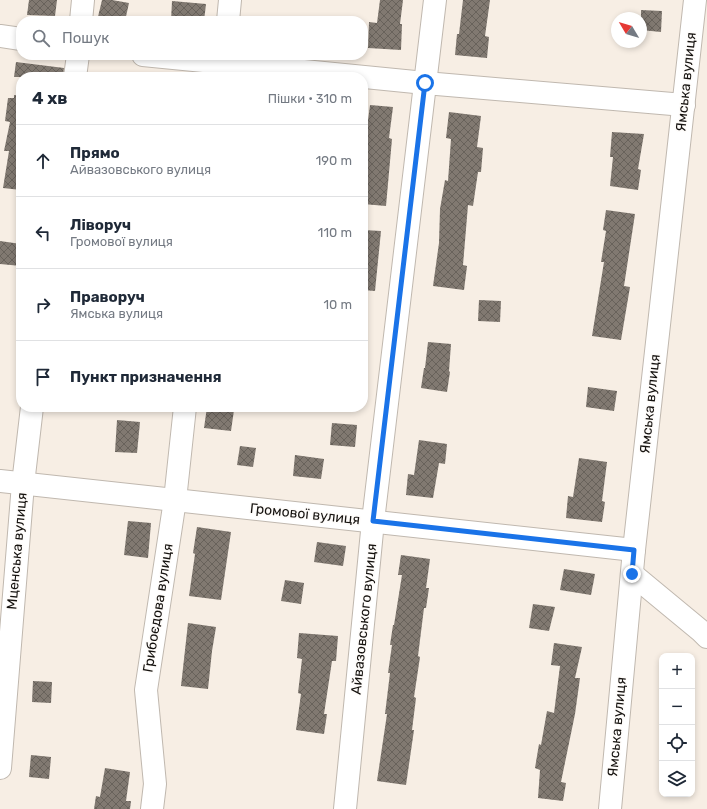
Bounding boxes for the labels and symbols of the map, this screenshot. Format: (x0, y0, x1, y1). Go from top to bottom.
north arrow (611, 12, 647, 48)
street label: Ямська вулиця (672, 31, 700, 133)
route start (416, 74, 434, 92)
street label: Ямська вулиця (636, 353, 664, 455)
street label: Мценська вулиця (3, 492, 31, 610)
street label: Громової вулиця (249, 500, 361, 528)
street label: Грибоєдова вулиця (139, 542, 177, 674)
street label: Айвазовського вулиця (348, 543, 380, 695)
route end (623, 565, 641, 583)
street label: Ямська вулиця (604, 676, 630, 778)

